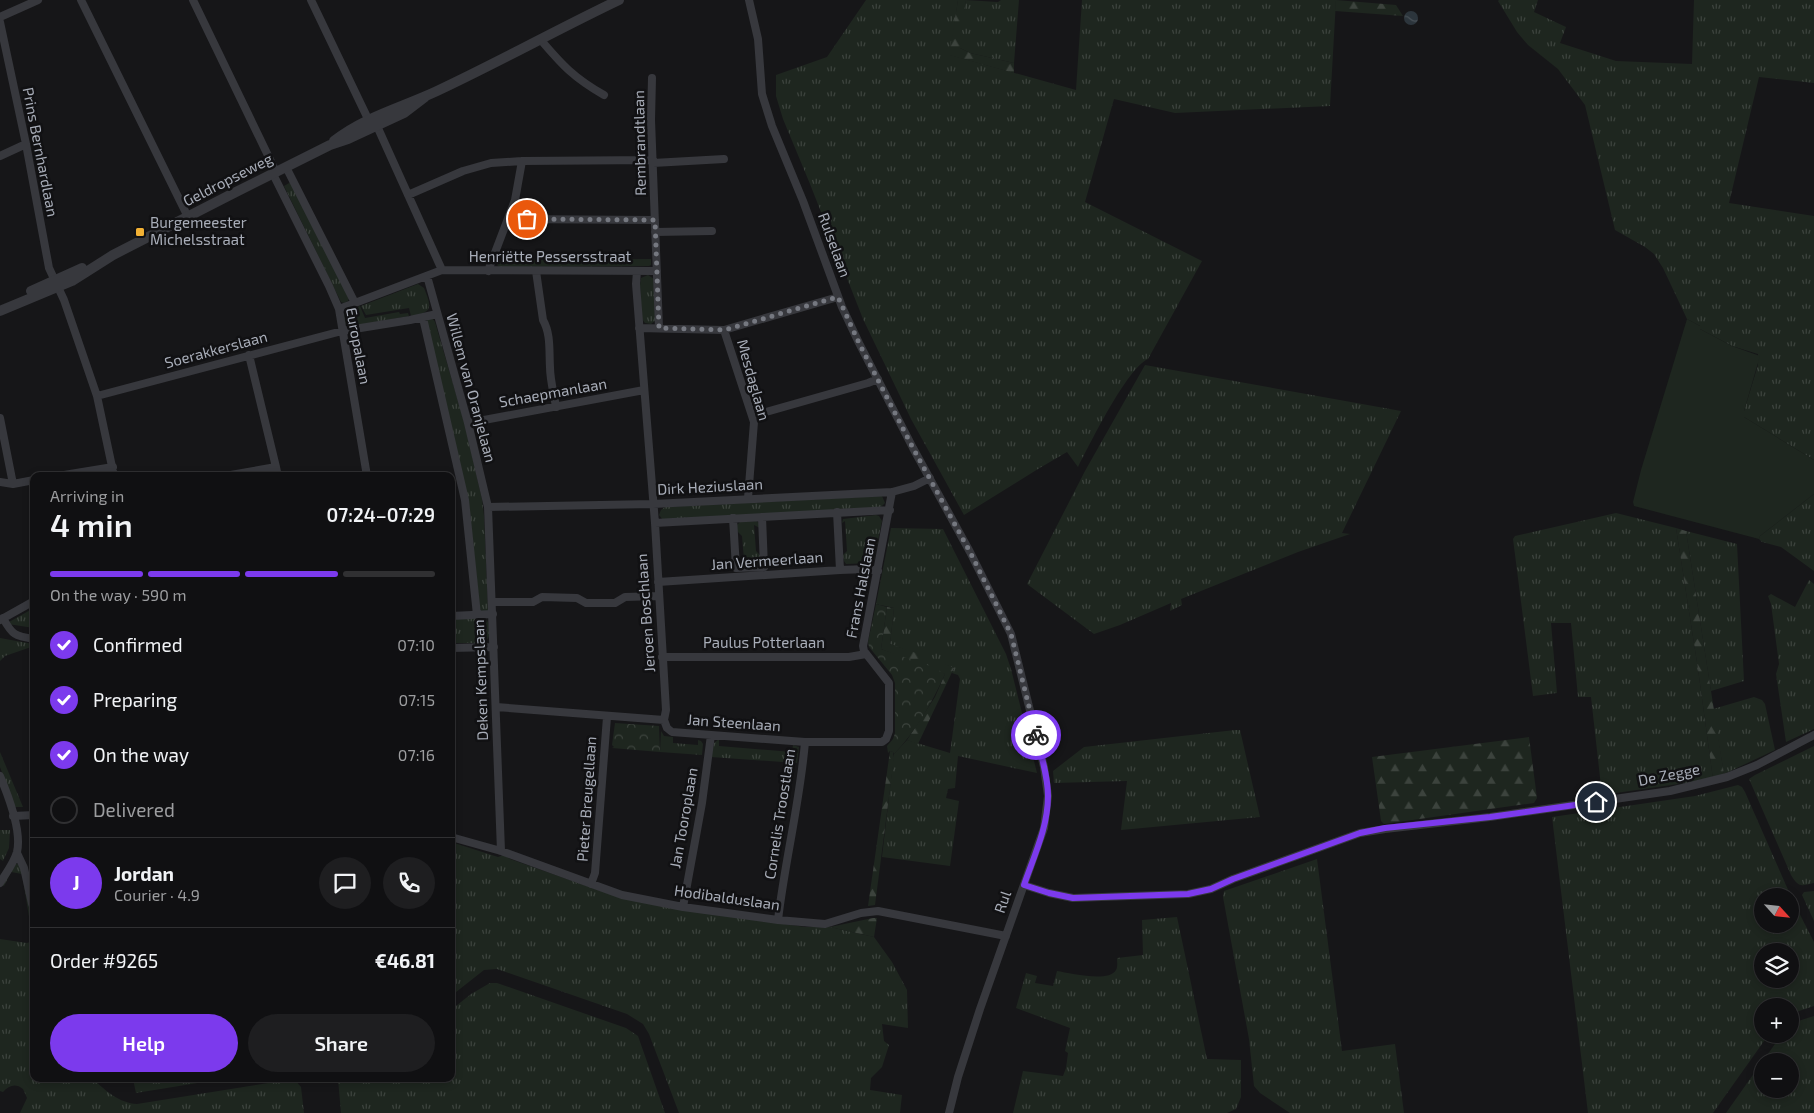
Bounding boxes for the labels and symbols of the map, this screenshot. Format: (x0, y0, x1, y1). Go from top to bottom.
street label: Prins Bernhardlaan (20, 86, 62, 218)
street label: Rembrandtlaan (629, 90, 649, 196)
street label: Geldropseweg (180, 149, 276, 209)
pin (506, 198, 548, 240)
street label: Rulselaan (815, 210, 855, 279)
place label: Burgemeester Michelsstraat (150, 213, 247, 248)
marker: Burgemeester Michelsstraat (134, 226, 146, 238)
street label: Henriëtte Pessersstraat (469, 247, 632, 265)
street label: Europalaan (343, 306, 375, 386)
street label: Willem van Oranjelaan (442, 311, 501, 465)
street label: Soerakkerslaan (162, 327, 269, 371)
street label: Mesdaglaan (734, 337, 774, 422)
street label: Schaepmanlaan (497, 374, 608, 410)
street label: Dirk Heziuslaan (657, 474, 763, 498)
street label: Frans Halslaan (841, 536, 879, 639)
street label: Jan Vermeerlaan (710, 547, 824, 573)
street label: Jeroen Boschlaan (632, 553, 658, 673)
street label: Deken Kempslaan (469, 619, 491, 741)
street label: Paulus Potterlaan (703, 633, 825, 651)
street label: Jan Steenlaan (687, 710, 782, 734)
courier (1011, 710, 1061, 760)
street label: Pieter Breugellaan (573, 736, 599, 862)
street label: Cornelis Troostlaan (760, 747, 798, 880)
street label: De Zegge (1636, 759, 1701, 789)
street label: Jan Tooroplaan (665, 766, 701, 870)
pin (1575, 781, 1617, 823)
street label: Hodibalduslaan (673, 881, 781, 913)
street label: Rul (990, 888, 1014, 915)
north arrow (1754, 888, 1799, 932)

